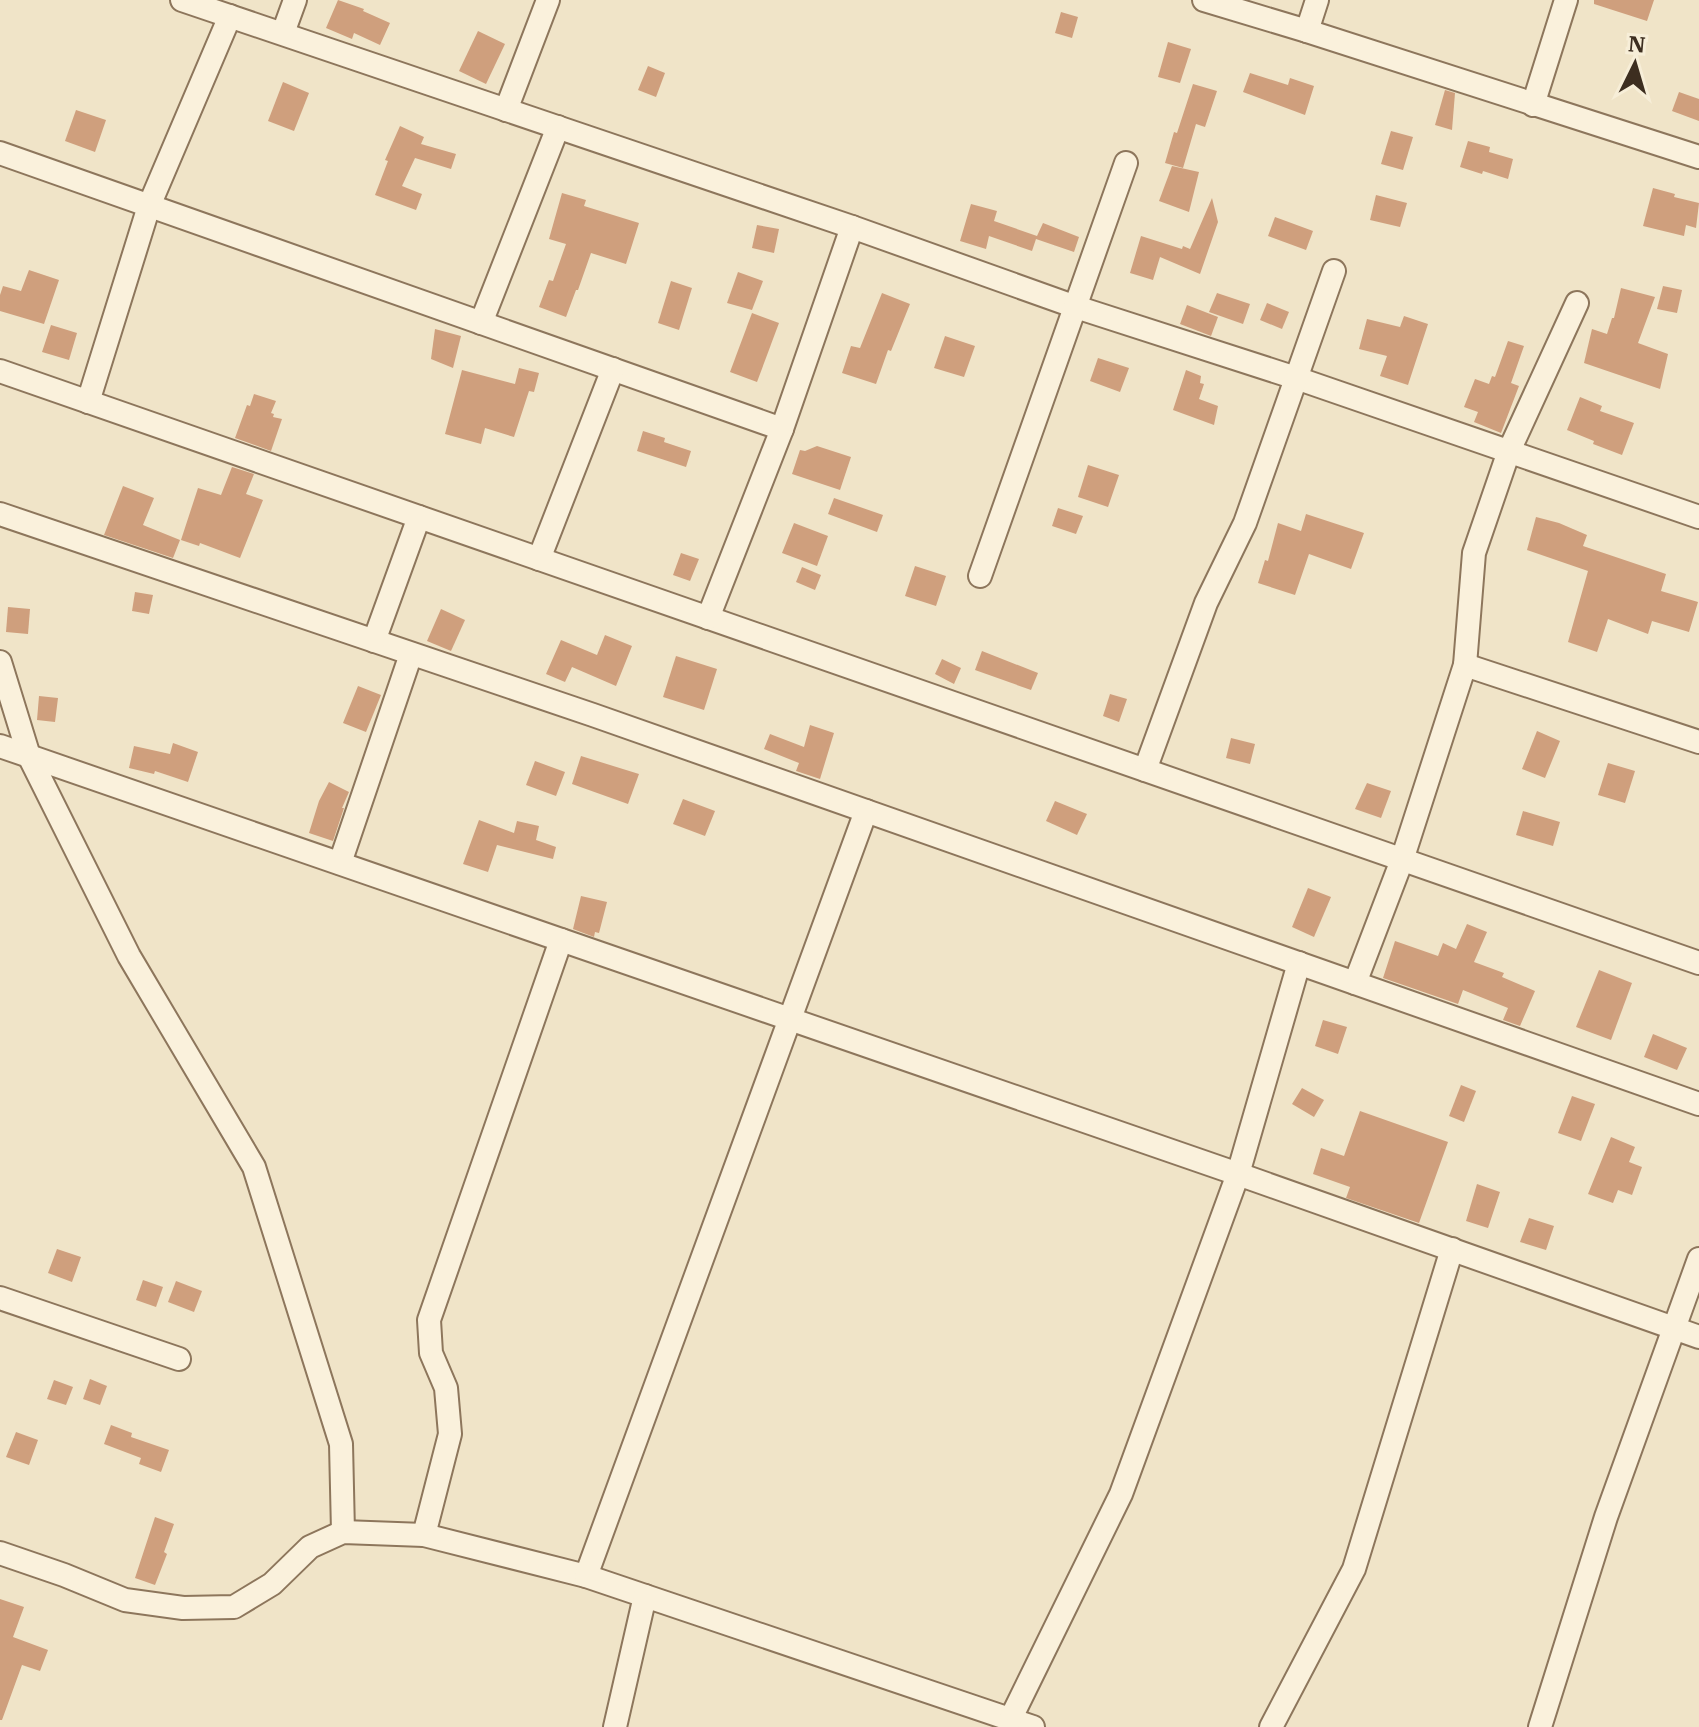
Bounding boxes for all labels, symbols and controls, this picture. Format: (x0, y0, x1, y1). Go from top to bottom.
north arrow (1595, 24, 1675, 104)
text: N (1627, 28, 1647, 59)

